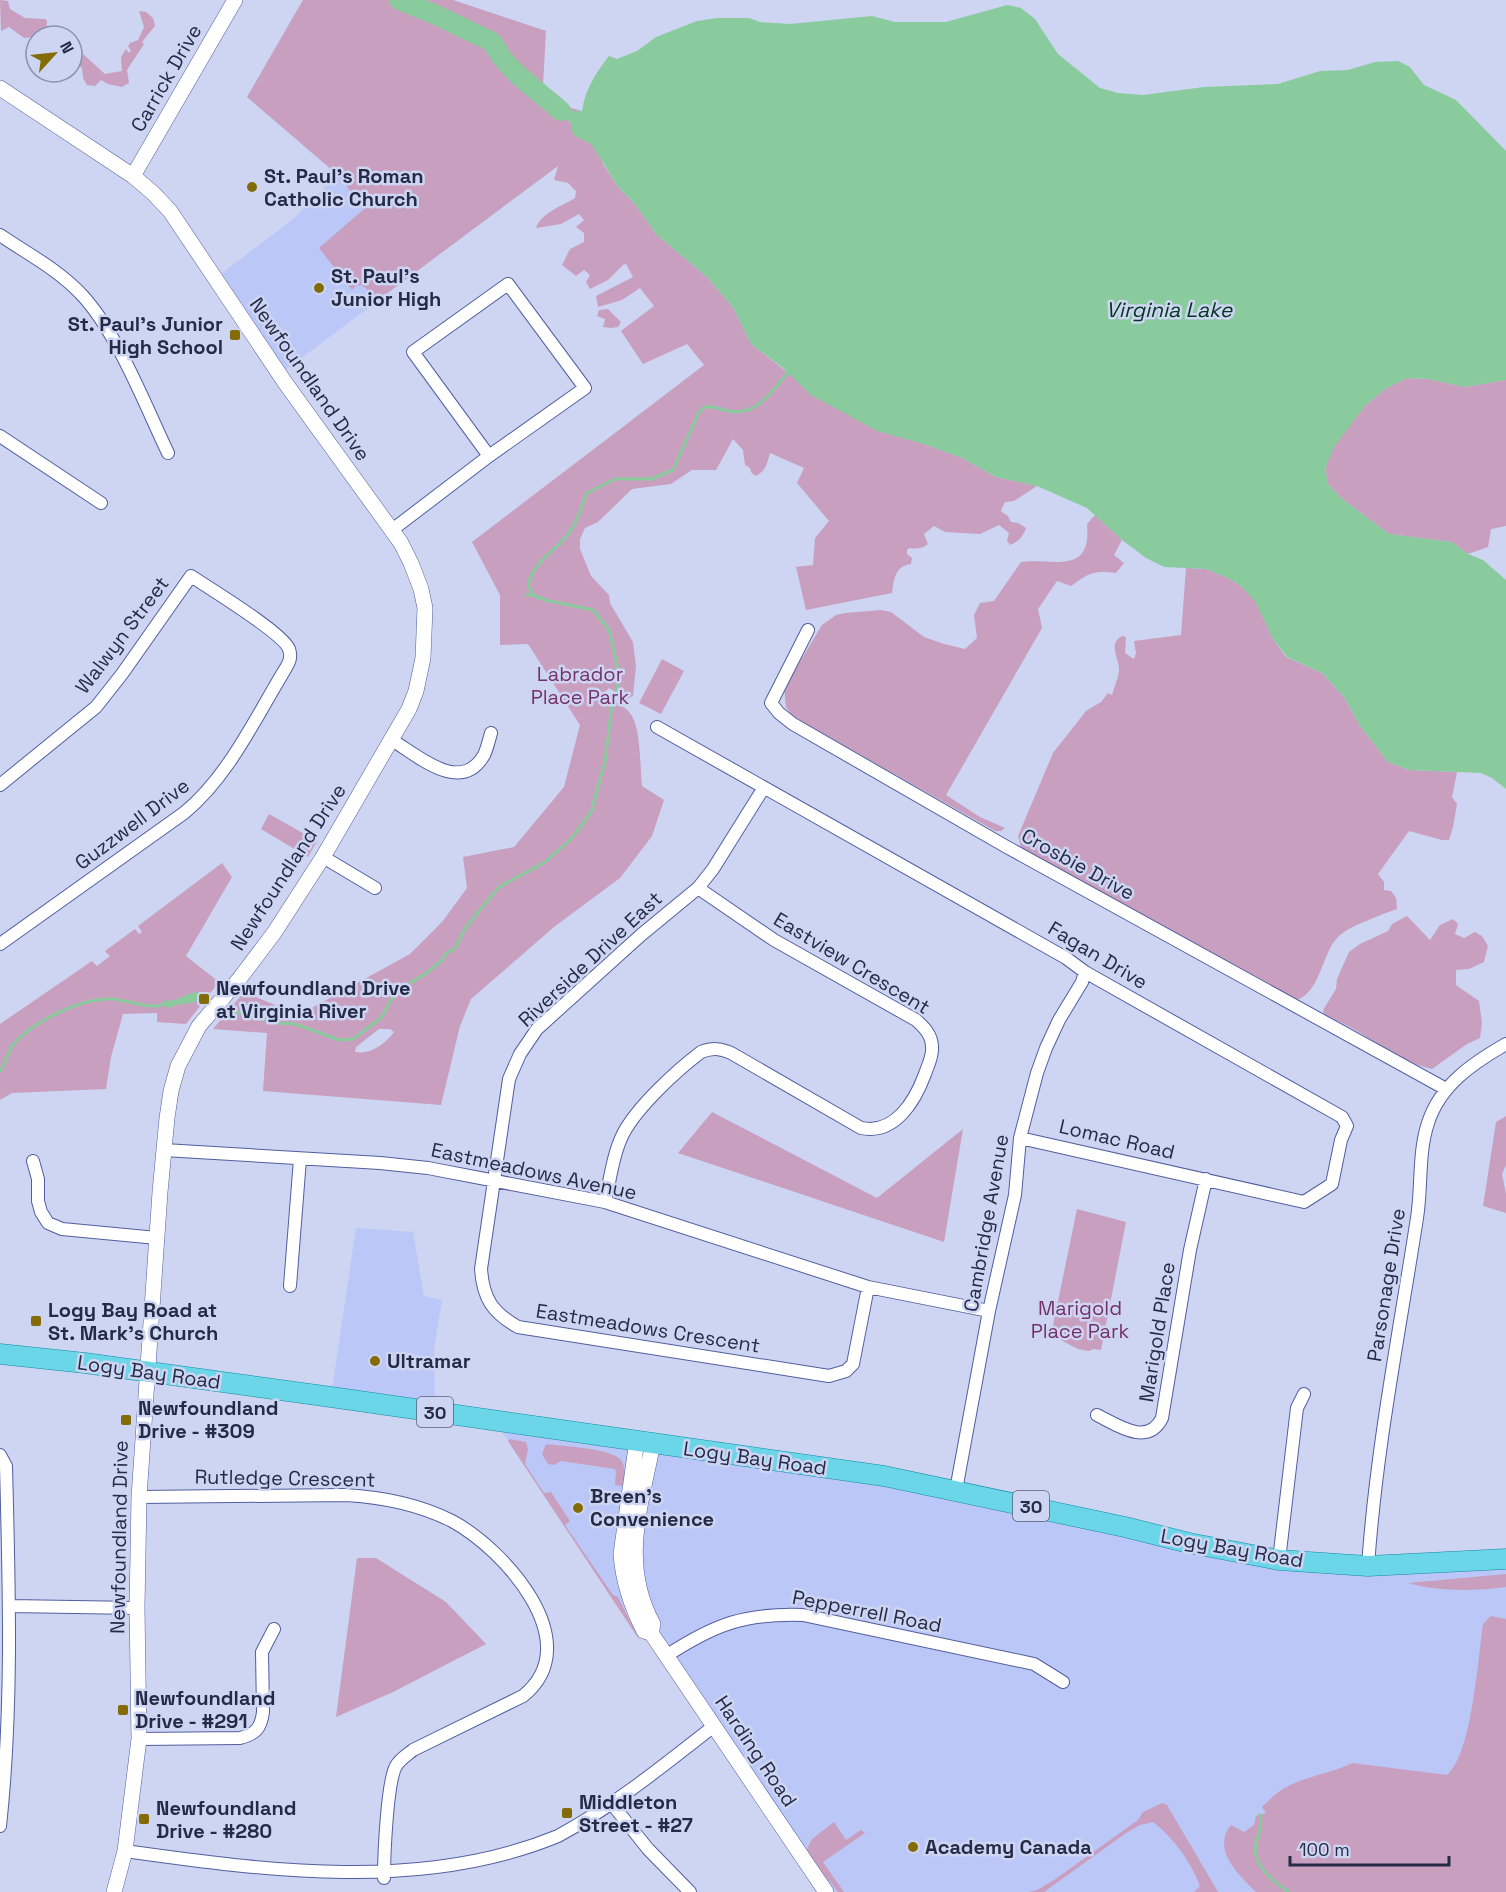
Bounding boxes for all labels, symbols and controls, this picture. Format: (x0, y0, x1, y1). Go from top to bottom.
street label: Carrick Drive (125, 19, 207, 137)
north arrow (24, 24, 84, 84)
text: N (55, 38, 79, 57)
place label: St. Paul's Roman Catholic Church (264, 163, 424, 212)
marker: St. Paul's Roman Catholic Church (245, 180, 259, 194)
place label: St. Paul's Junior High (331, 263, 441, 312)
marker: St. Paul's Junior High (312, 281, 326, 295)
street label: Newfoundland Drive (244, 292, 376, 466)
water label: Virginia Lake (1106, 296, 1234, 323)
place label: St. Paul's Junior High School (68, 311, 223, 360)
marker: St. Paul's Junior High School (228, 328, 242, 342)
street label: Walwyn Street (69, 571, 175, 699)
park label: Labrador Place Park (531, 661, 630, 710)
street label: Guzzwell Drive (70, 772, 194, 876)
street label: Newfoundland Drive (224, 779, 352, 955)
street label: Crosbie Drive (1017, 822, 1139, 906)
street label: Riverside Drive East (513, 886, 667, 1032)
street label: Eastview Crescent (769, 906, 935, 1020)
street label: Fagan Drive (1043, 915, 1153, 995)
place label: Newfoundland Drive at Virginia River (216, 975, 410, 1024)
marker: Newfoundland Drive at Virginia River (197, 992, 211, 1006)
street label: Lomac Road (1057, 1113, 1177, 1165)
street label: Cambridge Avenue (958, 1132, 1014, 1314)
street label: Eastmeadows Avenue (429, 1137, 639, 1205)
street label: Parsonage Drive (1361, 1207, 1411, 1363)
street label: Marigold Place (1133, 1260, 1181, 1404)
park label: Marigold Place Park (1031, 1295, 1130, 1344)
place label: Logy Bay Road at St. Mark's Church (48, 1297, 218, 1346)
street label: Eastmeadows Crescent (534, 1297, 762, 1359)
marker: Logy Bay Road at St. Mark's Church (29, 1314, 43, 1328)
place label: Ultramar (387, 1348, 471, 1374)
street label: Logy Bay Road (76, 1349, 222, 1395)
marker: Ultramar (368, 1354, 382, 1368)
place label: Newfoundland Drive - #309 (138, 1395, 279, 1444)
road number: 30 (417, 1397, 453, 1427)
marker: Newfoundland Drive - #309 (119, 1413, 133, 1427)
street label: Logy Bay Road (682, 1435, 828, 1481)
street label: Newfoundland Drive (104, 1440, 134, 1634)
street label: Rutledge Crescent (194, 1463, 376, 1493)
place label: Breen's Convenience (590, 1483, 714, 1532)
road number: 30 (1013, 1491, 1049, 1521)
marker: Breen's Convenience (571, 1501, 585, 1515)
street label: Logy Bay Road (1159, 1523, 1305, 1573)
street label: Pepperrell Road (790, 1584, 944, 1638)
place label: Newfoundland Drive - #291 (135, 1685, 276, 1734)
street label: Harding Road (709, 1690, 803, 1812)
marker: Newfoundland Drive - #291 (116, 1703, 130, 1717)
place label: Middleton Street - #27 (579, 1789, 693, 1838)
place label: Newfoundland Drive - #280 (156, 1795, 297, 1844)
marker: Middleton Street - #27 (560, 1806, 574, 1820)
marker: Newfoundland Drive - #280 (137, 1812, 151, 1826)
scale bar (1290, 1829, 1449, 1867)
place label: Academy Canada (925, 1834, 1092, 1860)
text: 100 m (1299, 1838, 1350, 1861)
marker: Academy Canada (906, 1840, 920, 1854)

